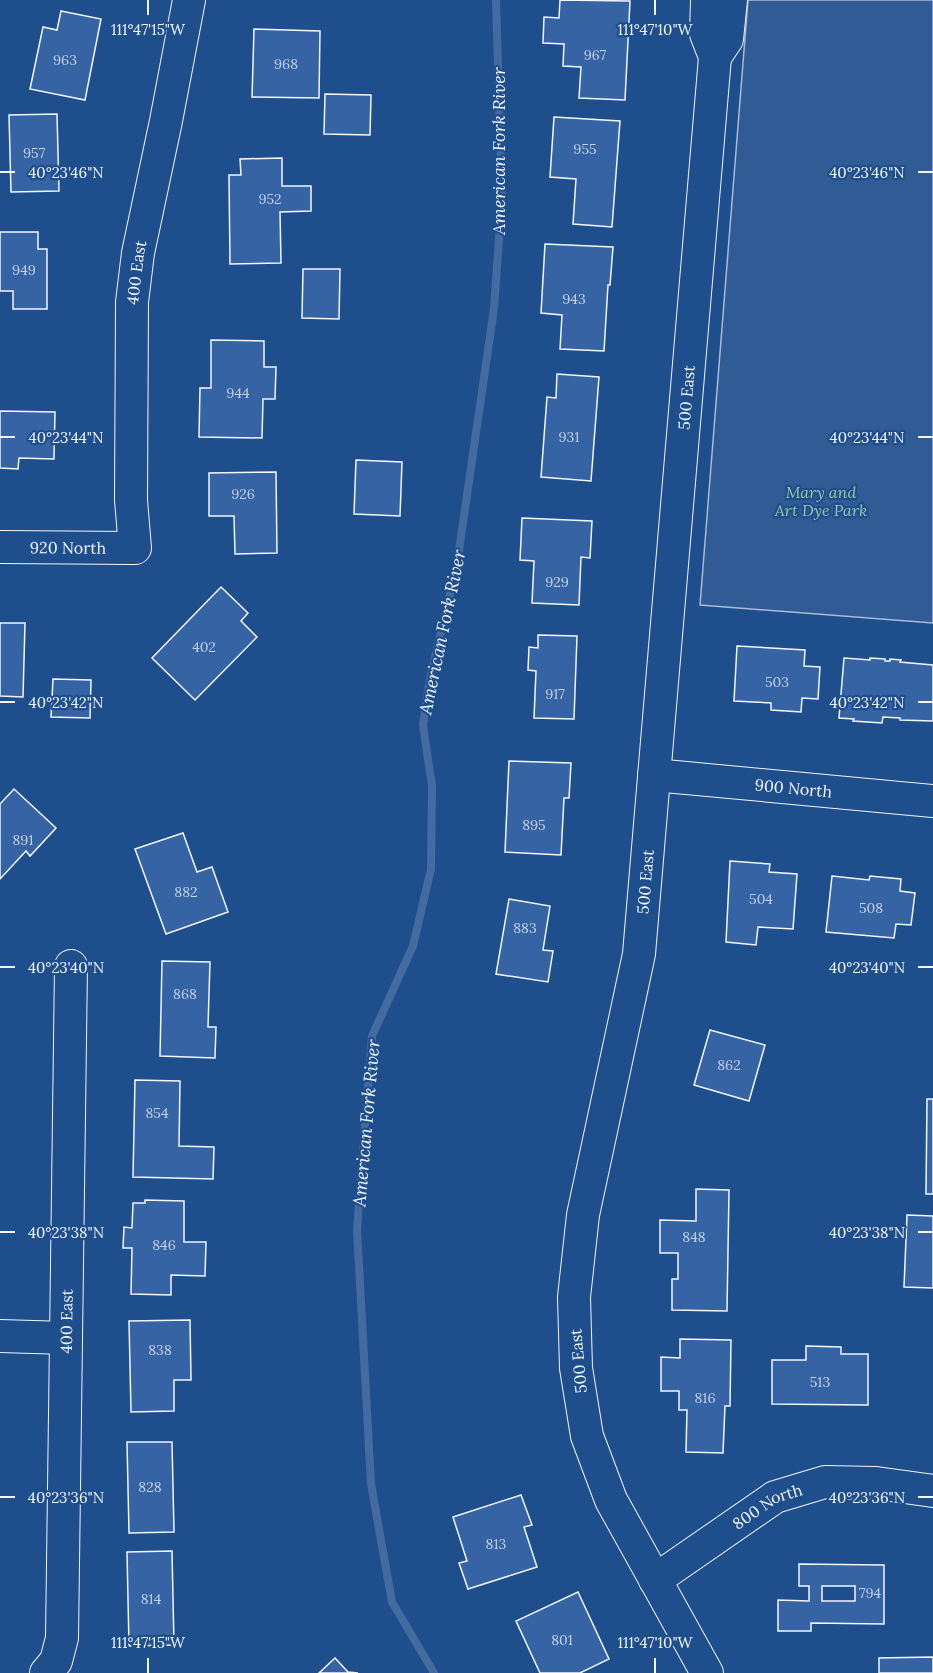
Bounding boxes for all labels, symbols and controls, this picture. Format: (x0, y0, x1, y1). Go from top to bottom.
text: 111°47'15"W (111, 20, 186, 39)
text: 111°47'10"W (617, 20, 694, 39)
house number: 967 (584, 46, 607, 64)
house number: 963 (53, 51, 77, 69)
house number: 968 (274, 55, 298, 73)
water label: American Fork River (487, 66, 510, 236)
house number: 955 (573, 140, 597, 158)
house number: 957 (23, 144, 46, 162)
text: 40°23'46"N (28, 163, 104, 182)
text: 40°23'46"N (829, 163, 905, 182)
house number: 952 (258, 190, 282, 208)
street label: 400 East (122, 238, 151, 306)
house number: 949 (12, 261, 36, 279)
house number: 943 (562, 290, 586, 308)
street label: 500 East (673, 364, 699, 431)
house number: 944 (226, 384, 250, 402)
text: 40°23'44"N (29, 428, 103, 447)
house number: 931 (559, 428, 580, 446)
text: 40°23'44"N (830, 428, 904, 447)
park label: Mary and Art Dye Park (774, 482, 867, 520)
house number: 926 (231, 485, 255, 503)
street label: 920 North (30, 537, 107, 558)
water label: American Fork River (413, 547, 471, 717)
house number: 929 (545, 573, 569, 591)
house number: 402 (192, 638, 216, 656)
house number: 503 (765, 673, 789, 691)
house number: 917 (545, 685, 565, 703)
text: 40°23'42"N (29, 693, 103, 712)
text: 40°23'42"N (830, 693, 904, 712)
street label: 900 North (754, 774, 833, 802)
house number: 895 (522, 816, 546, 834)
house number: 891 (13, 831, 33, 849)
street label: 500 East (632, 848, 658, 915)
house number: 882 (174, 883, 198, 901)
house number: 504 (749, 890, 773, 908)
house number: 508 (859, 899, 883, 917)
house number: 883 (513, 919, 537, 937)
text: 40°23'40"N (28, 958, 104, 977)
text: 40°23'40"N (829, 958, 905, 977)
house number: 868 (173, 985, 197, 1003)
water label: American Fork River (347, 1038, 385, 1209)
house number: 862 (717, 1056, 741, 1074)
house number: 854 (145, 1104, 169, 1122)
text: 40°23'38"N (28, 1223, 104, 1242)
text: 40°23'38"N (829, 1223, 905, 1242)
house number: 848 (682, 1228, 706, 1246)
house number: 846 (152, 1236, 176, 1254)
street label: 400 East (56, 1288, 77, 1354)
street label: 500 East (565, 1327, 591, 1394)
house number: 838 (148, 1341, 172, 1359)
house number: 513 (810, 1373, 830, 1391)
house number: 816 (694, 1389, 716, 1407)
house number: 828 (138, 1478, 162, 1496)
street label: 800 North (729, 1479, 805, 1533)
text: 40°23'36"N (28, 1488, 104, 1507)
text: 40°23'36"N (829, 1488, 905, 1507)
house number: 813 (486, 1535, 507, 1553)
house number: 794 (859, 1584, 881, 1602)
house number: 814 (141, 1590, 162, 1608)
house number: 801 (551, 1631, 573, 1649)
text: 111°47'15"W (111, 1633, 186, 1652)
text: 111°47'10"W (617, 1633, 694, 1652)

